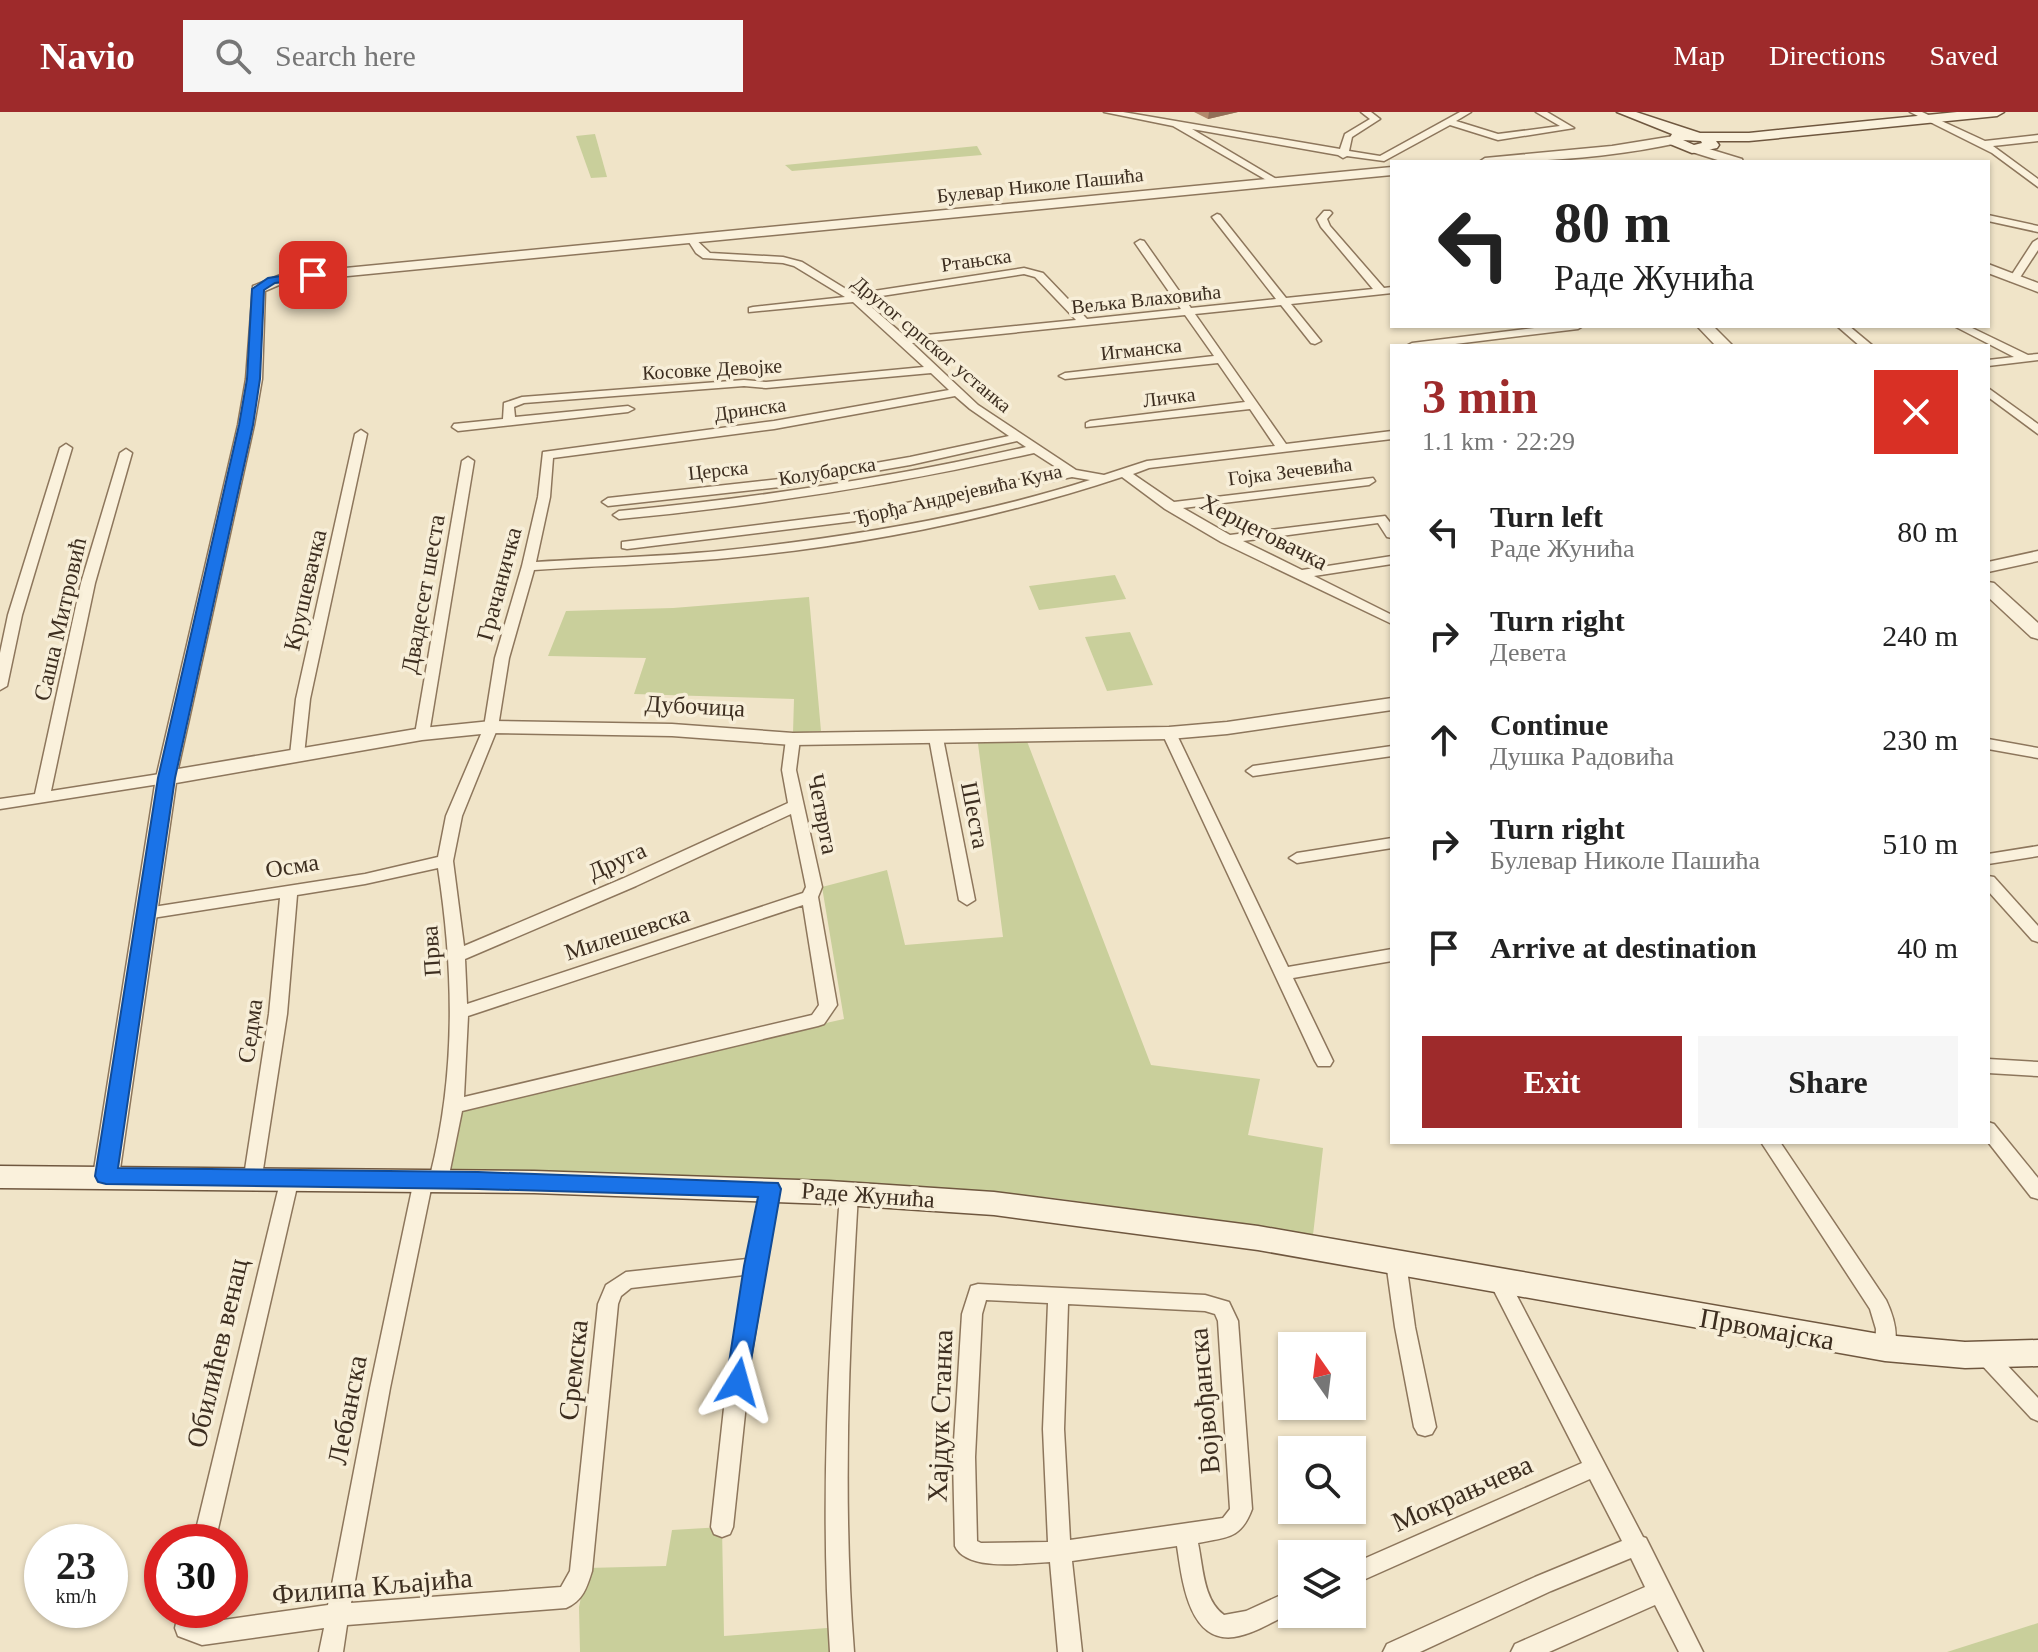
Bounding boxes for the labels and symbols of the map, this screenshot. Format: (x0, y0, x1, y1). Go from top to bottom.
street label: Булевар Николе Пашића (936, 163, 1145, 208)
pin (279, 241, 347, 309)
street label: Ртањска (940, 244, 1013, 276)
street label: Другог српског устанка (848, 271, 1016, 418)
street label: Вељка Влаховића (1070, 280, 1222, 318)
street label: Игманска (1099, 334, 1183, 364)
street label: Косовке Девојке (642, 354, 783, 385)
street label: Личка (1142, 383, 1197, 411)
street label: Дринска (713, 393, 788, 426)
street label: Колубарска (777, 452, 877, 491)
street label: Гојка Зечевића (1227, 452, 1354, 491)
street label: Церска (687, 456, 749, 485)
street label: Ђорђа Андрејевића Куна (852, 459, 1064, 530)
street label: Херцеговачка (1196, 489, 1332, 575)
street label: Двадесет шеста (396, 512, 450, 676)
street label: Грачаничка (471, 524, 527, 644)
street label: Крушевачка (278, 527, 332, 653)
street label: Саша Митровић (29, 535, 91, 703)
street label: Дубочица (644, 690, 746, 722)
street label: Четврта (802, 772, 844, 857)
street label: Шеста (956, 779, 994, 851)
street label: Друга (584, 837, 650, 885)
street label: Осма (263, 849, 321, 883)
street label: Милешевска (561, 900, 693, 965)
street label: Прва (416, 924, 446, 977)
street label: Седма (233, 997, 267, 1065)
street label: Раде Жунића (800, 1177, 936, 1213)
street label: Обилићев венац (180, 1256, 254, 1450)
street label: Првомајска (1697, 1302, 1837, 1356)
street label: Сремска (552, 1318, 594, 1422)
street label: Војвођанска (1182, 1326, 1226, 1475)
street label: Хајдук Станка (921, 1328, 959, 1503)
north arrow (1278, 1332, 1366, 1420)
position arrow (696, 1340, 780, 1424)
street label: Лебанска (321, 1352, 373, 1467)
street label: Мокрањчева (1387, 1448, 1537, 1538)
speed limit sign: 30 (144, 1524, 248, 1628)
street label: Филипа Кљајића (270, 1562, 474, 1610)

